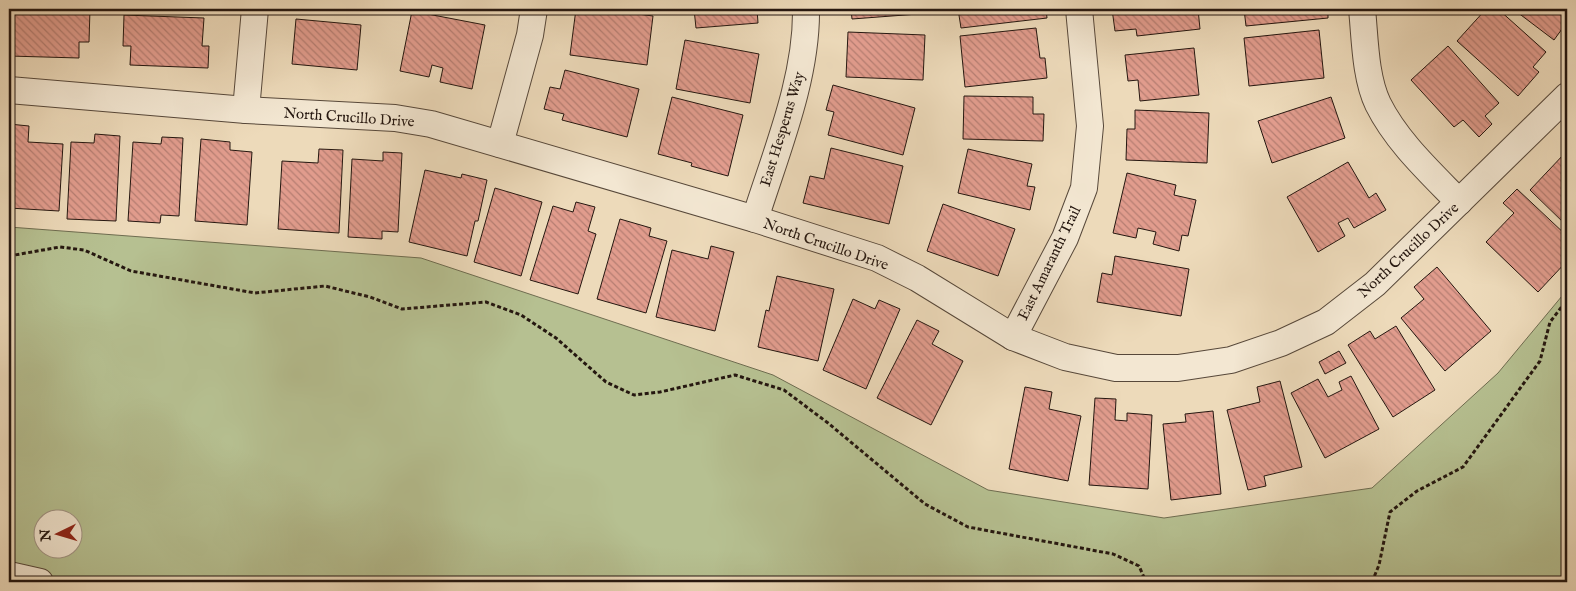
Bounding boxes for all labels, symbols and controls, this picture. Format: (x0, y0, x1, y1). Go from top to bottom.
street label: East Hesperus Way (756, 69, 809, 189)
street label: North Crucillo Drive (283, 103, 415, 132)
street label: North Crucillo Drive (1354, 199, 1463, 302)
street label: East Amaranth Trail (1014, 202, 1086, 324)
street label: North Crucillo Drive (761, 214, 891, 275)
north arrow (32, 508, 82, 558)
text: N (37, 528, 56, 543)

